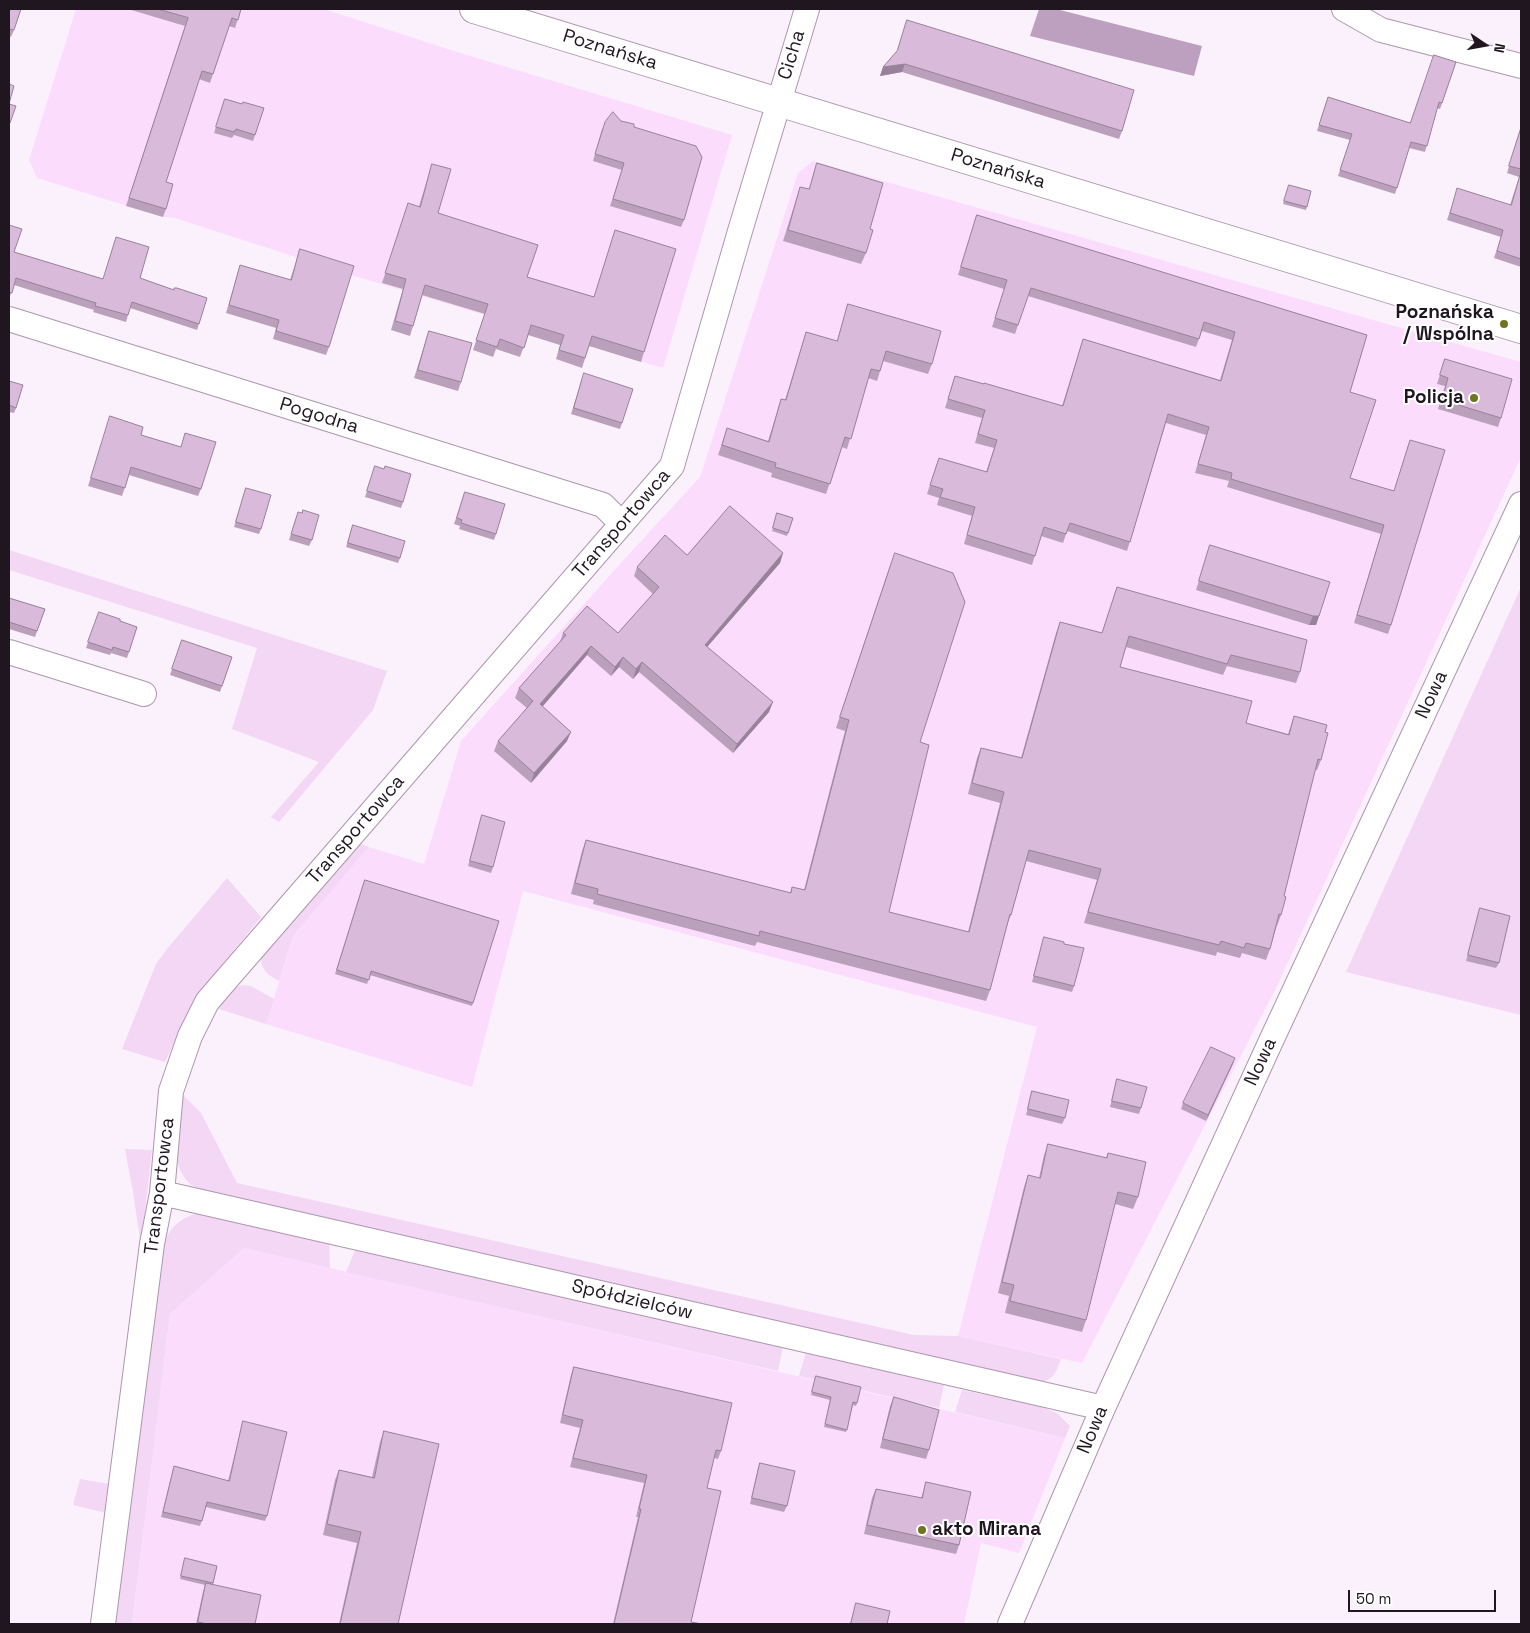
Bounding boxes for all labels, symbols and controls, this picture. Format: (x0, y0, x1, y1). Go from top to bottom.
north arrow (1460, 20, 1510, 70)
street label: Poznańska (560, 25, 660, 75)
street label: Cicha (774, 27, 810, 83)
text: N (1490, 42, 1509, 55)
street label: Poznańska (948, 144, 1048, 194)
place label: Poznańska / Wspólna (1396, 302, 1494, 346)
marker: Poznańska / Wspólna (1498, 318, 1510, 330)
place label: Policja (1404, 387, 1464, 409)
marker: Policja (1468, 392, 1480, 404)
street label: Pogodna (277, 393, 361, 439)
street label: Transportowca (568, 465, 676, 583)
street label: Nowa (1411, 667, 1453, 723)
street label: Transportowca (302, 771, 410, 889)
street label: Nowa (1240, 1034, 1282, 1090)
street label: Transportowca (140, 1116, 180, 1256)
street label: Spółdzielców (569, 1275, 695, 1325)
street label: Nowa (1073, 1402, 1113, 1458)
place label: akto Mirana (932, 1519, 1041, 1541)
marker: akto Mirana (916, 1524, 928, 1536)
scale bar (1350, 1580, 1498, 1612)
text: 50 m (1356, 1589, 1391, 1608)

